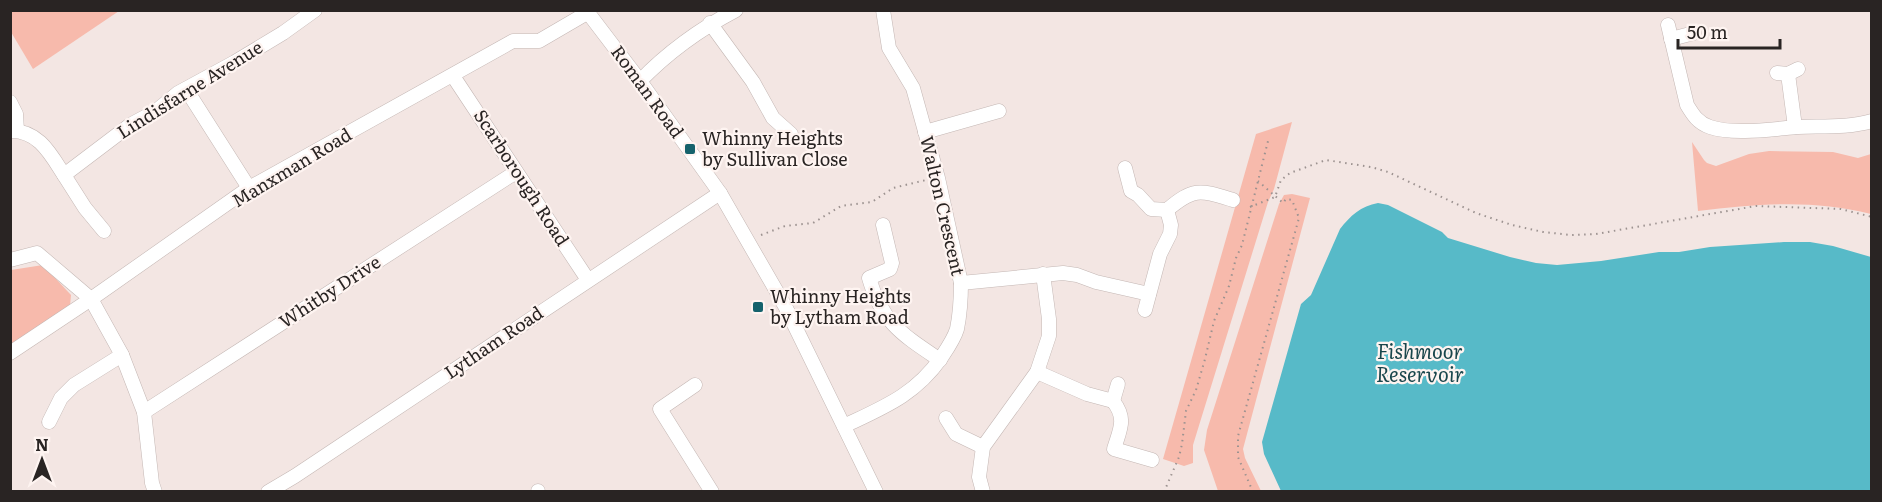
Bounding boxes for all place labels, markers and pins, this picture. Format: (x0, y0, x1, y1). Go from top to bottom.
place label: Whinny Heights by Sullivan Close (702, 124, 848, 172)
marker: Whinny Heights by Sullivan Close (683, 142, 697, 156)
place label: Whinny Heights by Lytham Road (770, 282, 911, 330)
marker: Whinny Heights by Lytham Road (751, 300, 765, 314)

